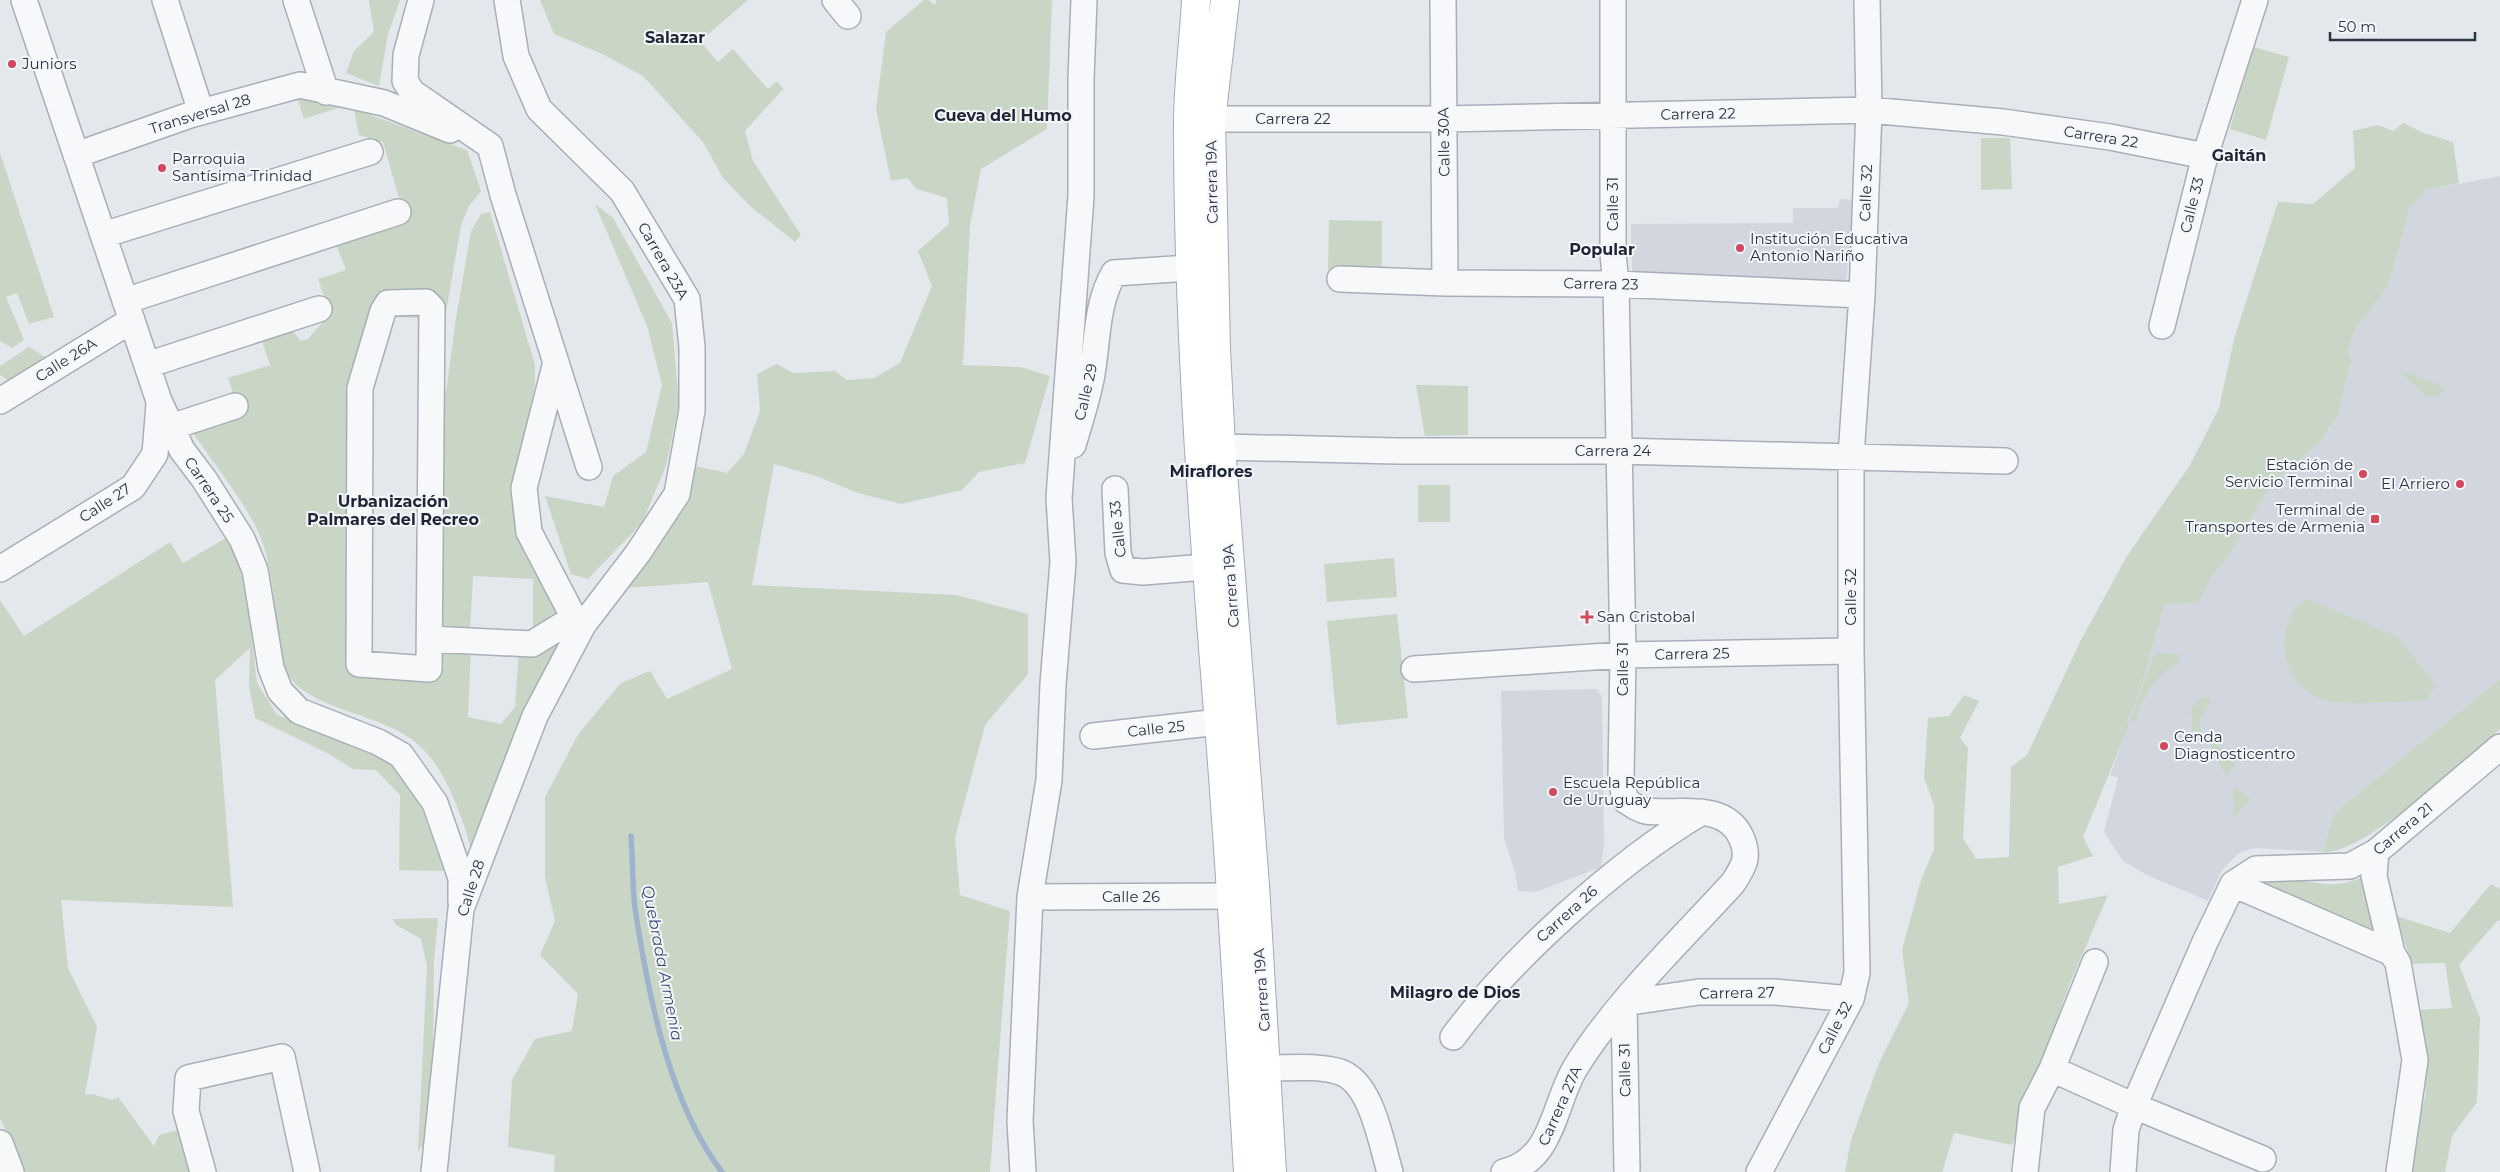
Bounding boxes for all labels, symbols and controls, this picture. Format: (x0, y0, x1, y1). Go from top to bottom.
scale bar (2330, 10, 2475, 42)
text: 50 m (2338, 17, 2376, 36)
district label: Salazar (645, 28, 705, 47)
place label: Juniors (21, 54, 76, 73)
marker: Juniors (6, 58, 18, 70)
street label: Transversal 28 (147, 89, 253, 138)
street label: Carrera 22 (1660, 103, 1736, 124)
district label: Cueva del Humo (934, 106, 1072, 125)
street label: Calle 30A (1433, 107, 1454, 177)
street label: Carrera 22 (1255, 109, 1331, 128)
street label: Carrera 22 (2062, 121, 2140, 152)
street label: Carrera 19A (1201, 140, 1222, 224)
district label: Gaitán (2212, 146, 2266, 165)
place label: Parroquia Santísima Trinidad (172, 149, 312, 185)
marker: Parroquia Santísima Trinidad (156, 162, 168, 174)
street label: Calle 32 (1855, 164, 1876, 222)
street label: Calle 33 (2175, 175, 2208, 235)
street label: Calle 31 (1603, 177, 1622, 231)
street label: Carrera 23A (634, 219, 693, 303)
place label: Institución Educativa Antonio Nariño (1750, 229, 1908, 265)
district label: Popular (1569, 240, 1635, 259)
marker: Institución Educativa Antonio Nariño (1734, 242, 1746, 254)
street label: Carrera 23 (1563, 273, 1639, 294)
street label: Calle 26A (31, 333, 100, 386)
street label: Calle 29 (1070, 361, 1101, 422)
street label: Carrera 24 (1575, 441, 1651, 460)
street label: Carrera 25 (180, 453, 238, 526)
place label: Estación de Servicio Terminal (2225, 455, 2353, 491)
district label: Miraflores (1169, 462, 1253, 481)
marker: Estación de Servicio Terminal (2357, 468, 2369, 480)
place label: El Arriero (2381, 474, 2450, 493)
marker: El Arriero (2454, 478, 2466, 490)
street label: Calle 27 (75, 479, 134, 526)
district label: Urbanización Palmares del Recreo (307, 492, 479, 529)
street label: Calle 33 (1105, 500, 1130, 559)
place label: Terminal de Transportes de Armenia (2185, 500, 2365, 536)
marker: Terminal de Transportes de Armenia (2369, 513, 2381, 525)
street label: Carrera 19A (1218, 543, 1243, 628)
street label: Calle 32 (1841, 568, 1860, 626)
place label: San Cristobal (1597, 607, 1695, 626)
marker: San Cristobal (1581, 611, 1593, 623)
street label: Calle 31 (1613, 642, 1632, 696)
street label: Carrera 25 (1654, 643, 1730, 664)
street label: Calle 25 (1126, 716, 1186, 741)
place label: Cenda Diagnosticentro (2174, 727, 2295, 763)
marker: Cenda Diagnosticentro (2158, 740, 2170, 752)
place label: Escuela República de Uruguay (1563, 773, 1700, 809)
marker: Escuela República de Uruguay (1547, 786, 1559, 798)
street label: Carrera 21 (2369, 798, 2436, 859)
street label: Calle 28 (452, 857, 489, 919)
street label: Carrera 26 (1532, 881, 1601, 946)
water label: Quebrada Armenia (638, 884, 687, 1043)
street label: Calle 26 (1102, 887, 1160, 906)
street label: Carrera 19A (1249, 947, 1274, 1032)
street label: Carrera 27 (1699, 982, 1775, 1003)
district label: Milagro de Dios (1390, 983, 1521, 1002)
street label: Calle 32 (1813, 998, 1856, 1058)
street label: Calle 31 (1615, 1043, 1634, 1097)
street label: Carrera 27A (1533, 1063, 1586, 1149)

